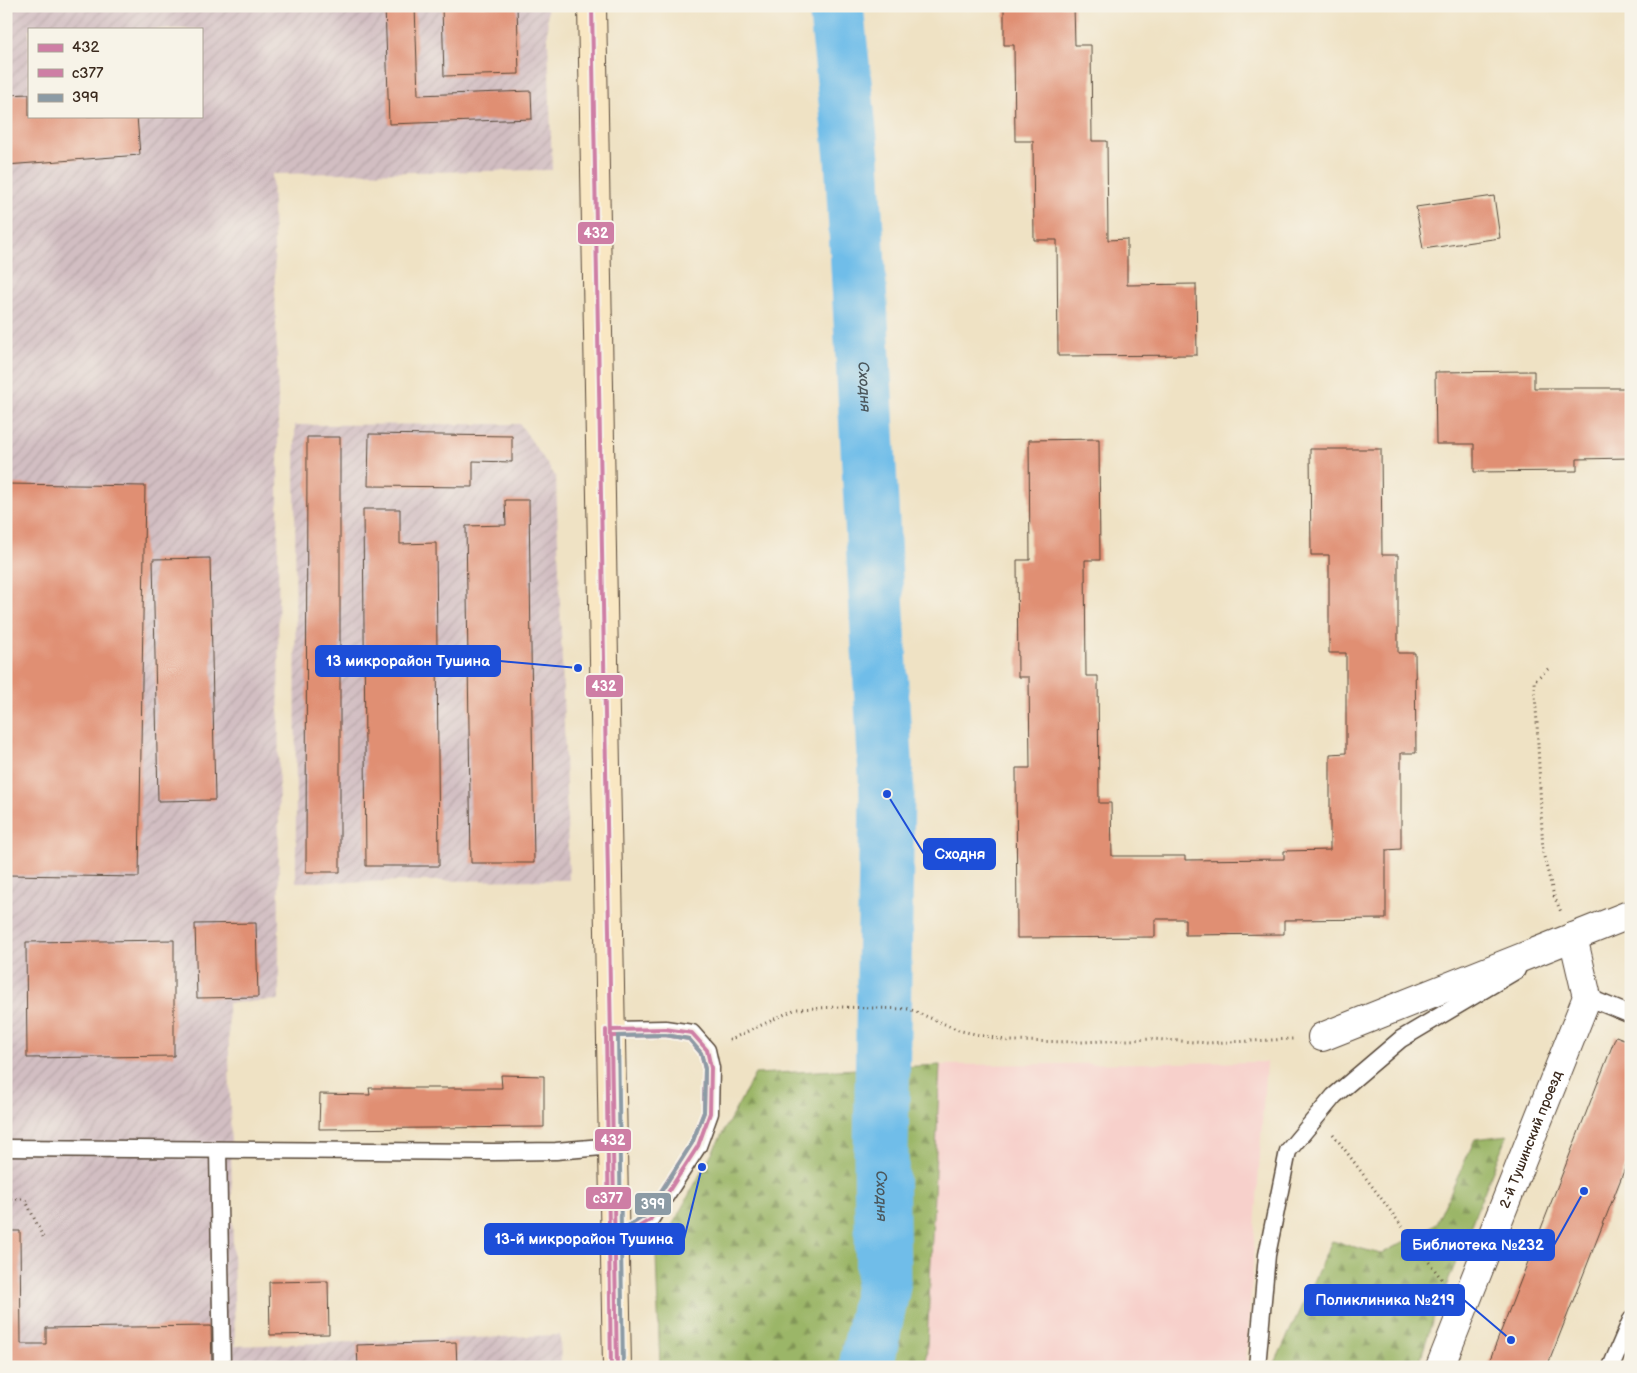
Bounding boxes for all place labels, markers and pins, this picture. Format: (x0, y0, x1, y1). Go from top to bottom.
callout: 13 микрорайон Тушина (316, 646, 500, 676)
callout: Сходня (924, 839, 995, 869)
callout: 13-й микрорайон Тушина (485, 1224, 684, 1254)
callout: Библиотека №232 (1402, 1230, 1554, 1260)
callout: Поликлиника №219 (1305, 1285, 1464, 1315)

